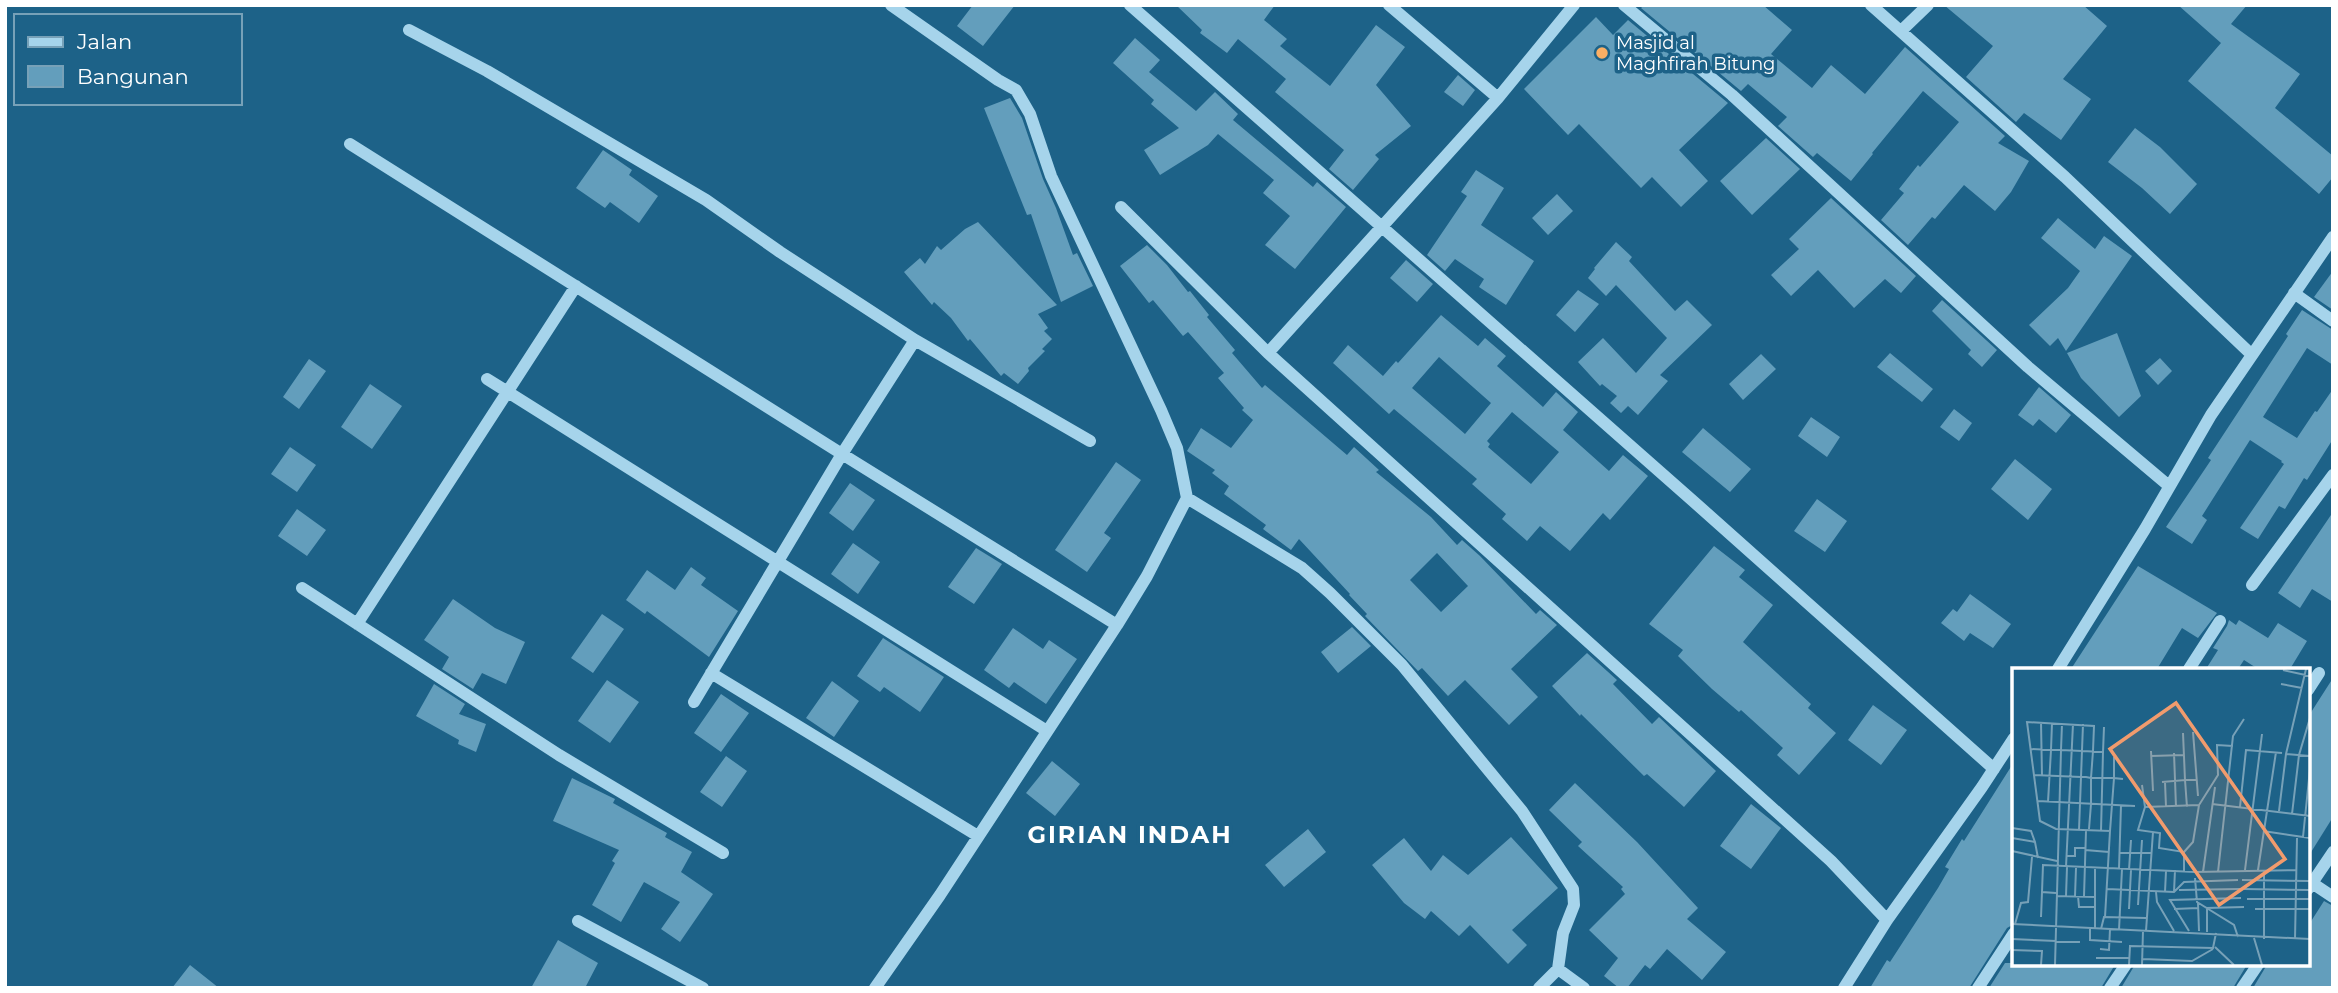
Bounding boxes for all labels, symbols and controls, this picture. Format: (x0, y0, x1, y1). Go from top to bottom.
legend (14, 14, 242, 105)
text: Jalan (76, 29, 132, 54)
place label: Masjid al Maghfirah Bitung (1616, 32, 1775, 75)
marker: Masjid al Maghfirah Bitung (1594, 45, 1610, 61)
text: Bangunan (77, 64, 189, 89)
inset map (2012, 668, 2310, 965)
district label: GIRIAN INDAH (1027, 820, 1233, 849)

